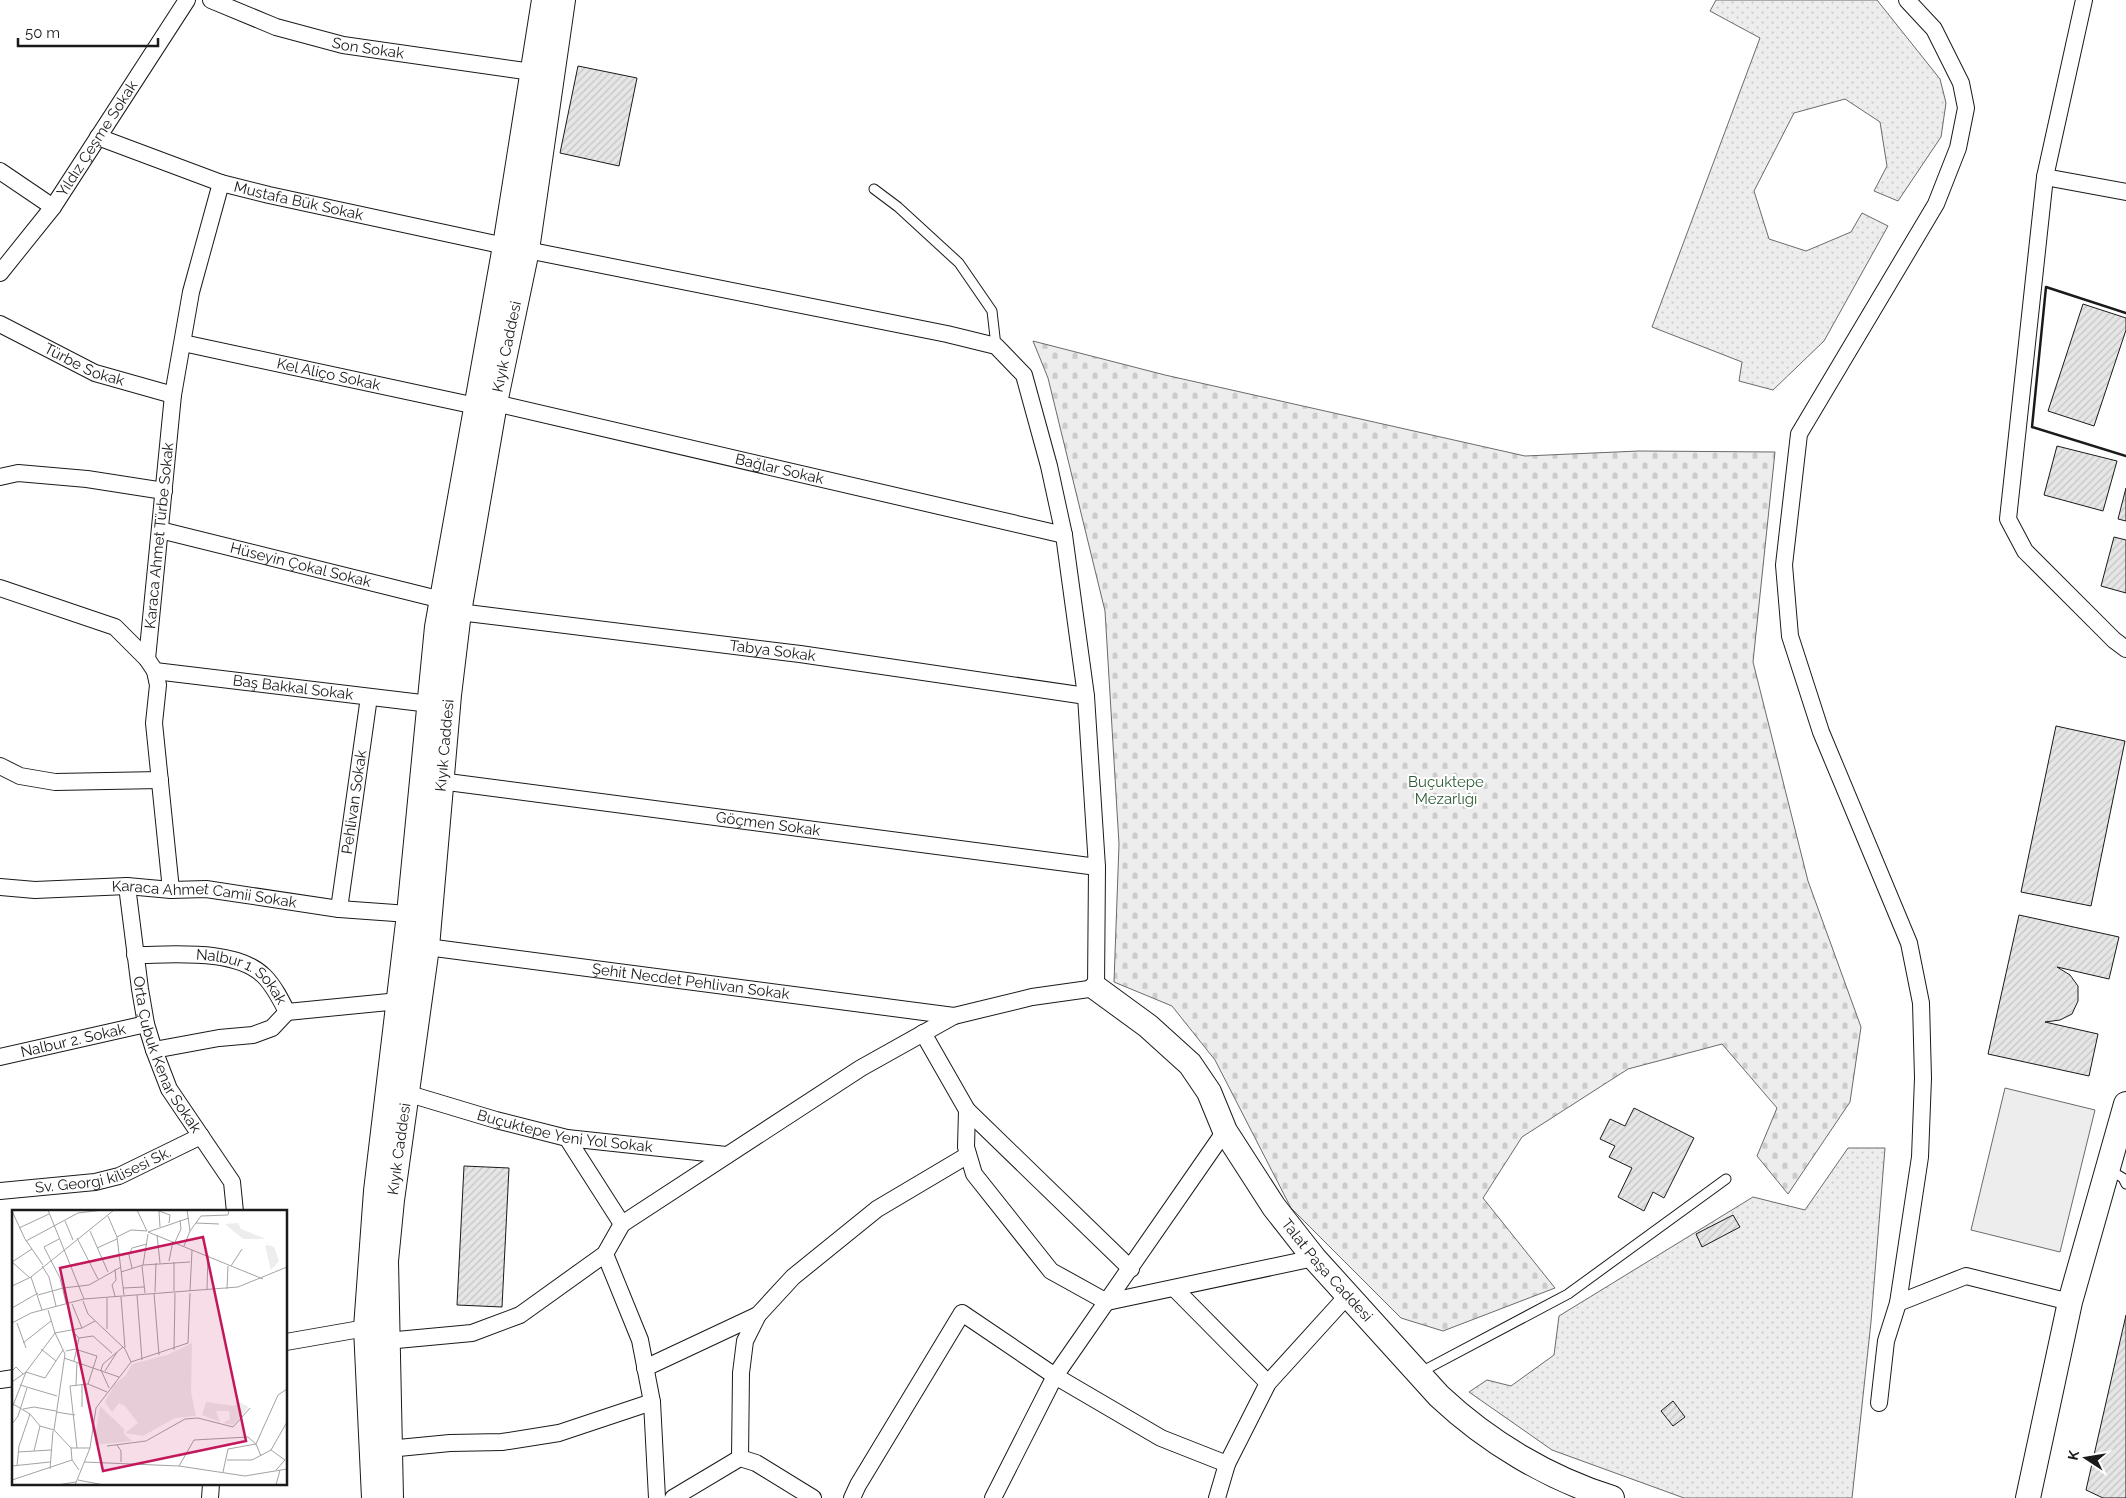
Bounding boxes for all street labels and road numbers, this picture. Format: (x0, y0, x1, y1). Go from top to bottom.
street label: Son Sokak (330, 33, 405, 63)
street label: Yıldız Çeşme Sokak (53, 77, 141, 200)
street label: Mustafa Bük Sokak (232, 178, 365, 224)
street label: Kıyık Caddesi (488, 299, 525, 394)
street label: Türbe Sokak (41, 339, 127, 390)
street label: Kel Aliço Sokak (275, 354, 382, 394)
street label: Karaca Ahmet Türbe Sokak (141, 442, 177, 630)
street label: Bağlar Sokak (733, 450, 826, 488)
street label: Hüseyin Çokal Sokak (228, 539, 373, 591)
street label: Tabya Sokak (728, 636, 817, 665)
street label: Baş Bakkal Sokak (232, 671, 354, 704)
street label: Kıyık Caddesi (432, 699, 458, 792)
street label: Pehlivan Sokak (338, 749, 370, 855)
street label: Göçmen Sokak (715, 808, 822, 840)
street label: Karaca Ahmet Camii Sokak (111, 877, 298, 912)
street label: Nalbur 1. Sokak (195, 946, 291, 1008)
street label: Şehit Necdet Pehlivan Sokak (591, 960, 791, 1003)
street label: Orta Çubuk Kenar Sokak (129, 975, 205, 1136)
street label: Nalbur 2. Sokak (19, 1020, 128, 1061)
street label: Kıyık Caddesi (384, 1102, 414, 1196)
street label: Buçuktepe Yeni Yol Sokak (475, 1106, 654, 1156)
street label: Sv. Georgi kilisesi Sk. (34, 1143, 174, 1197)
street label: Talat Paşa Caddesi (1278, 1215, 1376, 1325)

